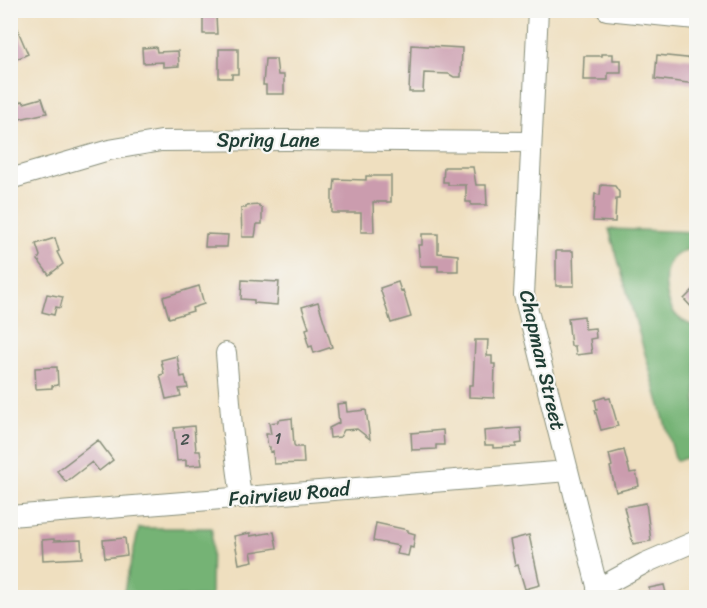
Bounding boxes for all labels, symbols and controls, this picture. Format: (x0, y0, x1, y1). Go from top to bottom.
street label: Spring Lane (217, 123, 320, 158)
street label: Chapman Street (509, 286, 575, 434)
house number: 1 (275, 424, 282, 453)
house number: 2 (180, 425, 190, 454)
street label: Fairview Road (227, 471, 353, 517)

